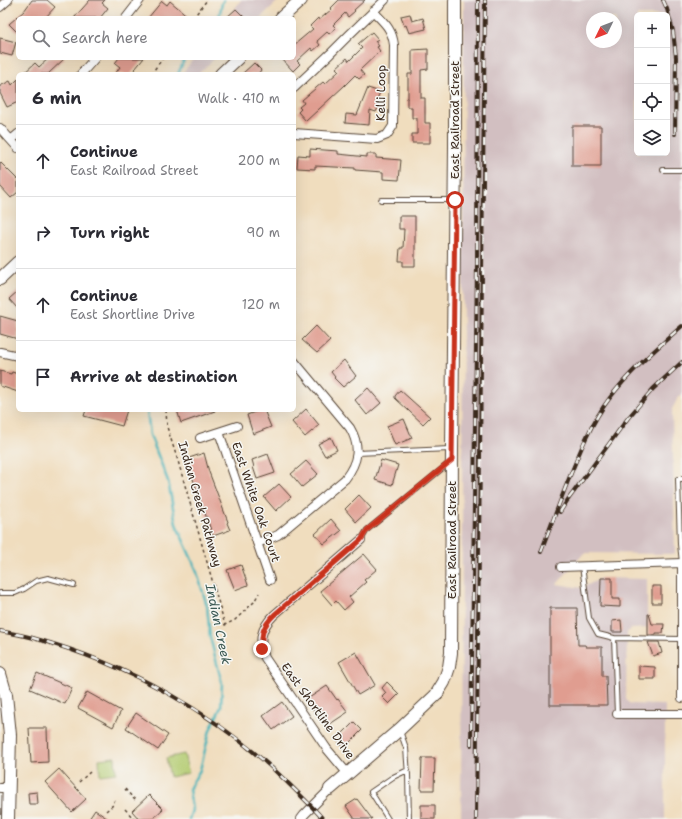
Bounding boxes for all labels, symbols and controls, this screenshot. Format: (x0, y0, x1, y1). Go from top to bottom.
north arrow (586, 12, 622, 48)
map controls (634, 12, 670, 156)
button: + (634, 12, 670, 48)
search box (16, 16, 296, 60)
icon: search (30, 27, 52, 49)
text: Search here (62, 28, 148, 48)
button: − (634, 48, 670, 84)
street label: East Railroad Street (447, 61, 463, 179)
street label: Kelli Loop (373, 65, 389, 121)
button: locate (634, 84, 670, 120)
text: 6 min (32, 87, 82, 109)
text: Walk · 410 m (198, 90, 280, 107)
button: layers (634, 120, 670, 156)
text: Continue (70, 142, 138, 162)
icon: ahead (32, 150, 54, 172)
text: 200 m (238, 152, 280, 169)
text: East Railroad Street (70, 162, 198, 179)
route start (446, 191, 464, 209)
icon: right (32, 222, 54, 244)
text: Turn right (70, 223, 150, 243)
text: 90 m (246, 224, 280, 241)
text: Continue (70, 286, 138, 306)
icon: ahead (32, 294, 54, 316)
text: 120 m (242, 296, 280, 313)
text: East Shortline Drive (70, 306, 195, 323)
icon: arrive (32, 366, 54, 388)
text: Arrive at destination (70, 367, 238, 387)
street label: Indian Creek Pathway (174, 439, 226, 569)
street label: East White Oak Court (228, 440, 284, 564)
street label: East Railroad Street (444, 481, 460, 599)
water label: Indian Creek (201, 581, 235, 667)
route end (253, 640, 271, 658)
street label: East Shortline Drive (278, 660, 359, 763)

